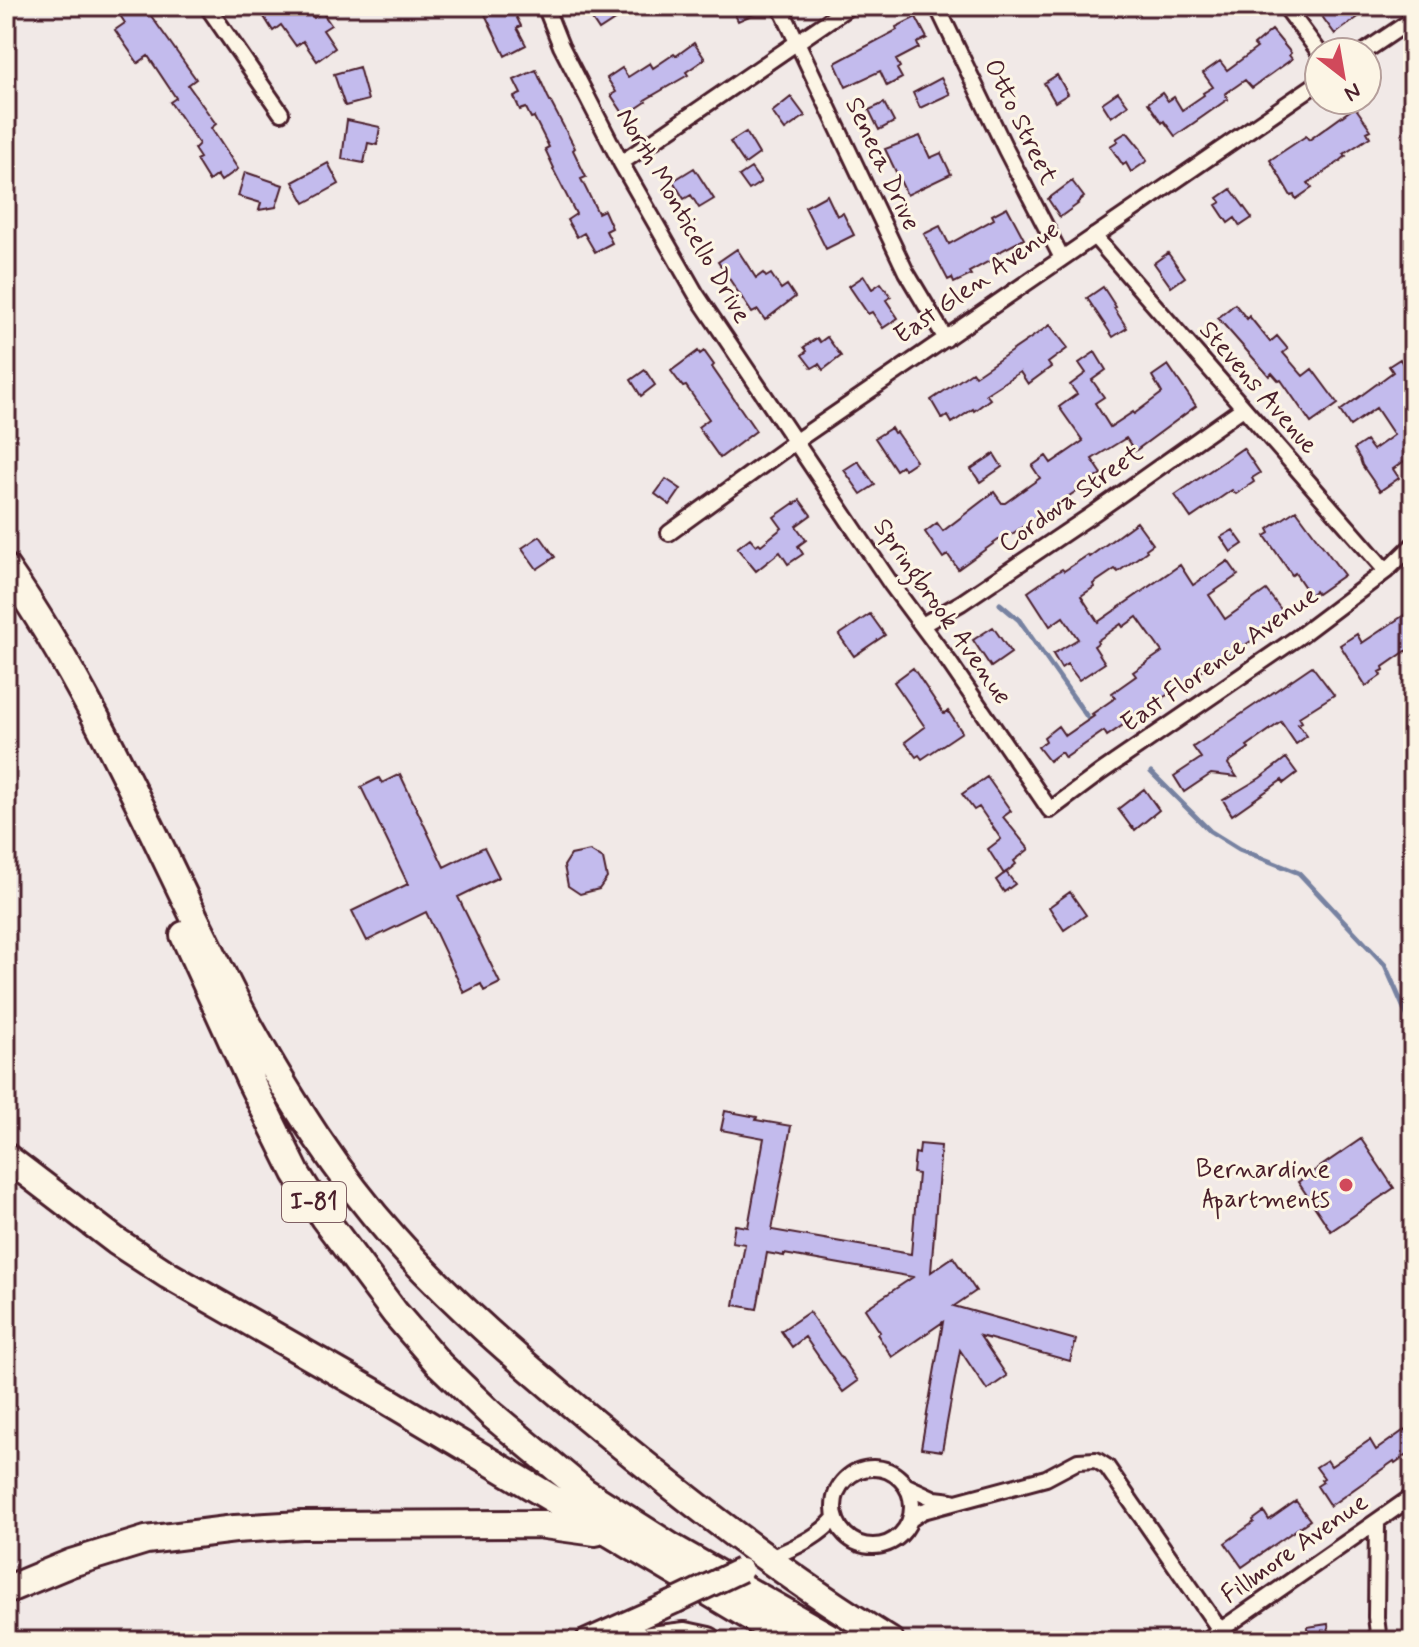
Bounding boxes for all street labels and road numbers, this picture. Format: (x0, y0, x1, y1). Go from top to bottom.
street label: Otto Street (975, 53, 1065, 191)
street label: Seneca Drive (836, 92, 928, 236)
street label: North Monticello Drive (607, 102, 759, 330)
street label: East Glen Avenue (887, 213, 1067, 353)
street label: Stevens Avenue (1191, 314, 1325, 462)
street label: Cordova Street (992, 437, 1150, 561)
street label: Springbrook Avenue (862, 512, 1019, 714)
street label: East Florence Avenue (1114, 579, 1326, 741)
road number: I-81 (282, 1182, 346, 1222)
street label: Fillmore Avenue (1215, 1486, 1375, 1612)

